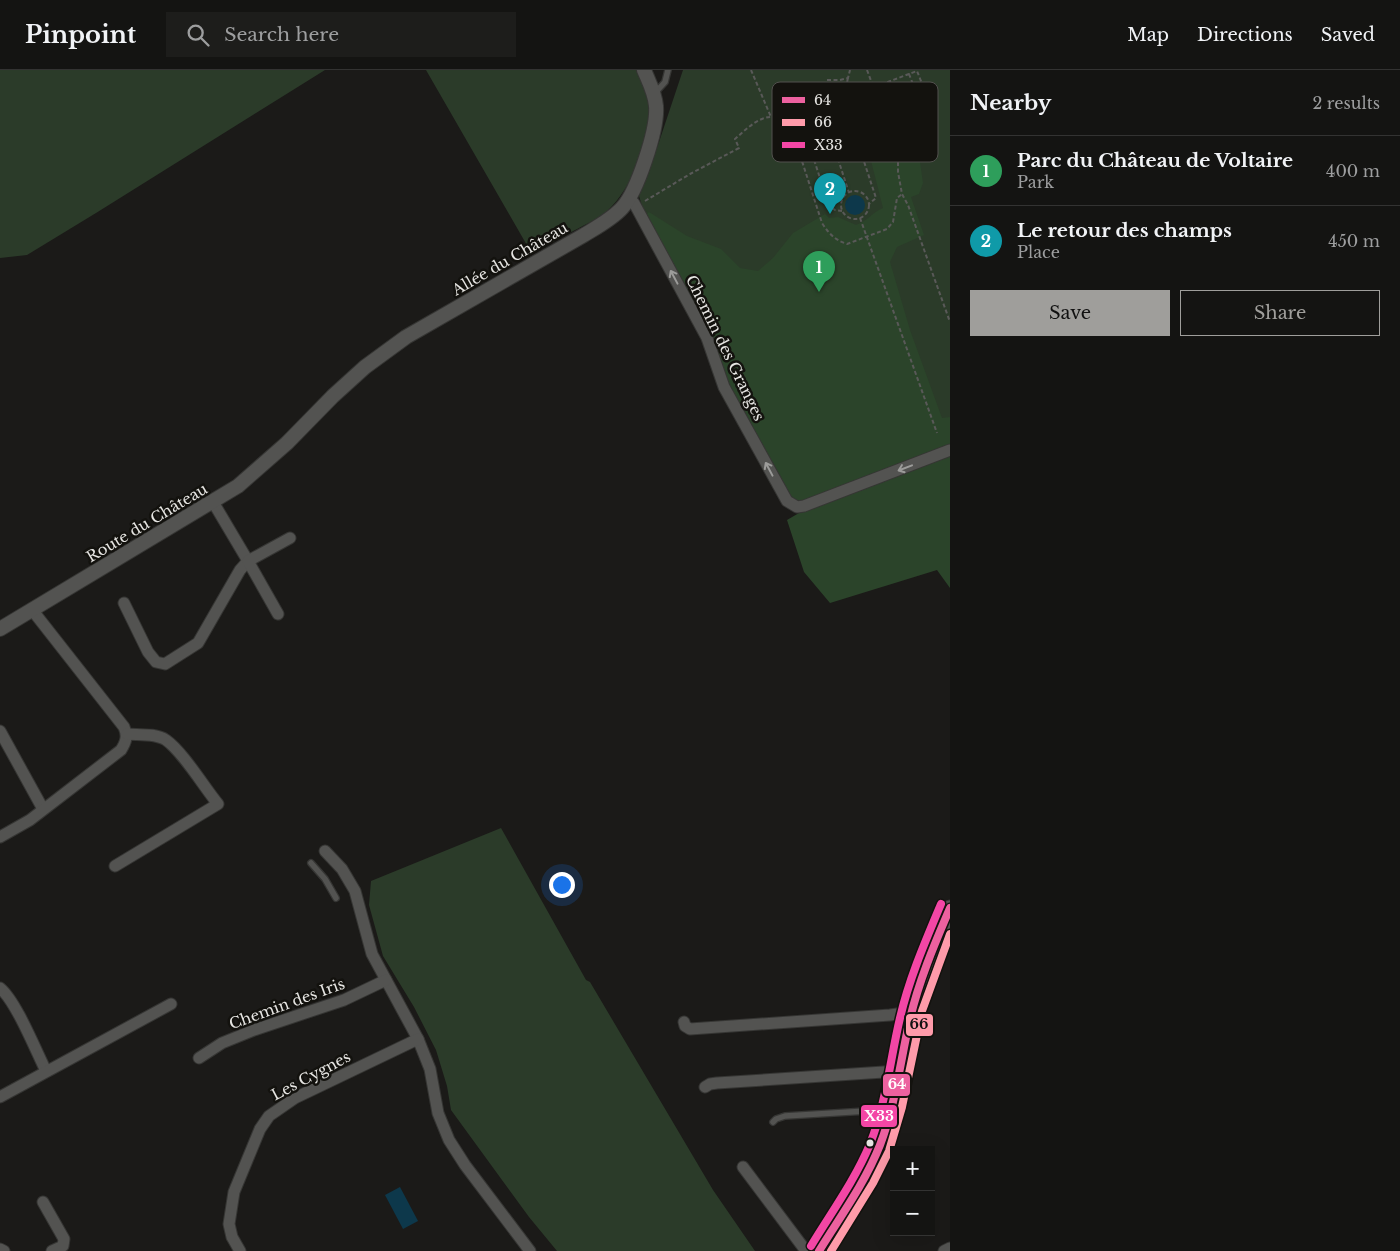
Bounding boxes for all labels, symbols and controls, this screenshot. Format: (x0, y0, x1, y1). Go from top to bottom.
search box (166, 12, 516, 57)
text: Pinpoint (25, 20, 136, 49)
icon: search (184, 21, 212, 49)
text: Search here (224, 23, 339, 46)
text: Map (1127, 24, 1169, 46)
text: Directions (1197, 24, 1293, 46)
text: Saved (1321, 24, 1375, 46)
legend (772, 82, 938, 162)
text: Nearby (970, 90, 1051, 116)
text: 64 (814, 91, 831, 109)
text: 2 results (1312, 93, 1380, 113)
text: 66 (814, 113, 832, 131)
text: X33 (814, 136, 843, 154)
text: Parc du Château de Voltaire (1017, 149, 1293, 172)
text: 1 (983, 161, 989, 181)
text: 400 m (1326, 161, 1380, 181)
text: Park (1017, 172, 1054, 192)
pin: 2 (814, 173, 846, 214)
street label: Allée du Château (448, 218, 571, 300)
text: Le retour des champs (1017, 219, 1232, 242)
text: 2 (981, 231, 991, 251)
text: 450 m (1328, 231, 1380, 251)
text: Place (1017, 242, 1060, 262)
pin: 1 (803, 251, 835, 292)
one-way arrow (669, 269, 679, 284)
street label: Chemin des Granges (682, 272, 769, 424)
button: Save (970, 290, 1170, 336)
button: Share (1180, 290, 1380, 336)
one-way arrow (763, 462, 773, 477)
one-way arrow (897, 464, 913, 473)
street label: Route du Château (83, 479, 211, 566)
your location (549, 872, 575, 898)
street label: Chemin des Iris (226, 974, 348, 1033)
line badge: 66 (905, 1013, 934, 1037)
text: 66 (910, 1015, 928, 1033)
street label: Les Cygnes (268, 1047, 354, 1104)
line badge: 64 (882, 1073, 911, 1097)
text: 64 (888, 1075, 906, 1093)
line badge: X33 (860, 1104, 898, 1128)
text: X33 (863, 1107, 894, 1125)
unlabelled marker (865, 1138, 875, 1148)
map controls (890, 1146, 935, 1236)
button: + (890, 1146, 935, 1191)
button: − (890, 1191, 935, 1236)

